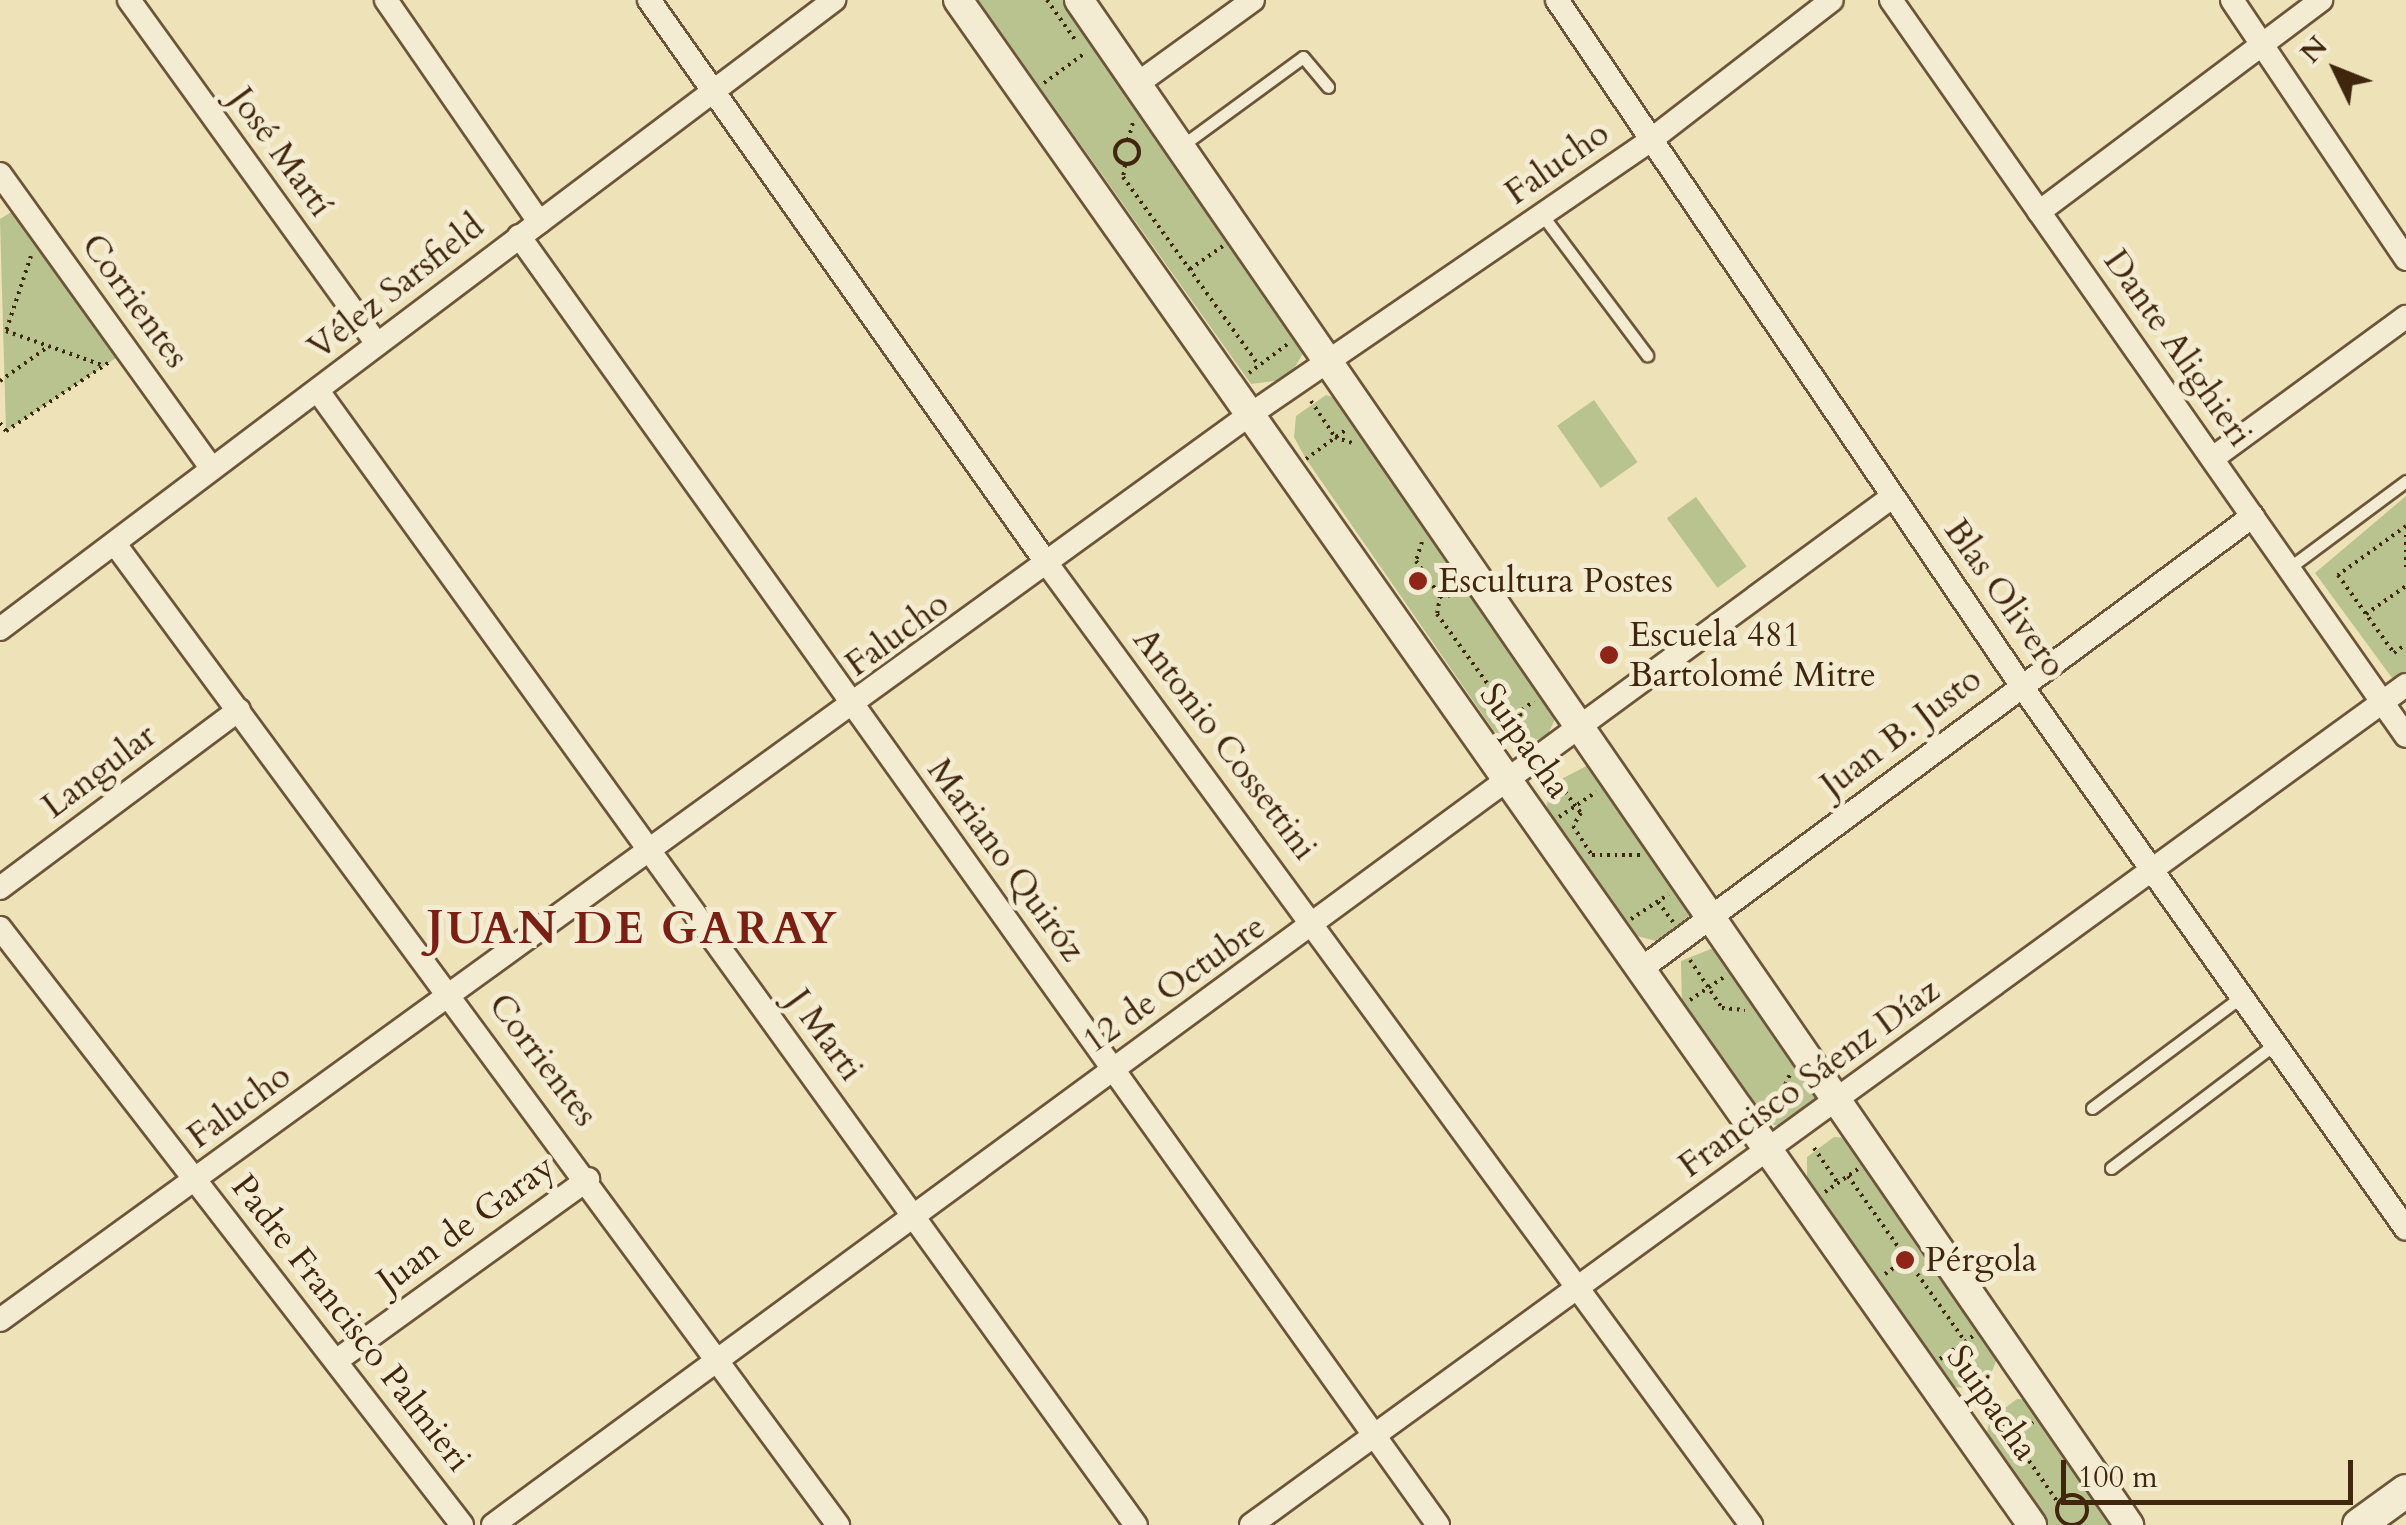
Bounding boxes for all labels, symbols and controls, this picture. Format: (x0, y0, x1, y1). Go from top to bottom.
north arrow (2286, 20, 2386, 120)
text: N (2292, 28, 2336, 71)
street label: José Martí (220, 79, 342, 225)
street label: Falucho (1497, 112, 1617, 214)
street label: Vélez Sarsfield (300, 205, 492, 369)
street label: Corrientes (72, 226, 198, 376)
street label: Dante Alighieri (2095, 241, 2261, 455)
street label: Blas Olivero (1935, 511, 2075, 685)
place label: Escultura Postes (1438, 560, 1673, 602)
marker: Escultura Postes (1407, 570, 1429, 592)
street label: Falucho (837, 583, 957, 685)
place label: Escuela 481 Bartolomé Mitre (1629, 614, 1876, 696)
street label: Antonio Cossettini (1124, 620, 1326, 868)
marker: Escuela 481 Bartolomé Mitre (1598, 644, 1620, 666)
street label: Juan B. Justo (1812, 658, 1990, 806)
street label: Suipacha (1470, 675, 1580, 807)
street label: Langular (34, 715, 164, 827)
street label: Mariano Quiróz (918, 750, 1094, 970)
district label: JUAN DE GARAY (427, 902, 839, 956)
street label: 12 de Octubre (1075, 906, 1273, 1062)
street label: Francisco Sáenz Díaz (1670, 969, 1948, 1187)
street label: J Marti (778, 981, 872, 1089)
street label: Corrientes (479, 985, 607, 1135)
street label: Falucho (179, 1055, 299, 1157)
street label: Juan de Garay (369, 1146, 563, 1302)
street label: Padre Francisco Palmieri (222, 1166, 480, 1480)
place label: Pérgola (1925, 1239, 2037, 1281)
marker: Pérgola (1894, 1249, 1916, 1271)
street label: Suipacha (1937, 1337, 2047, 1469)
scale bar (2066, 1440, 2358, 1502)
text: 100 m (2078, 1457, 2158, 1498)

